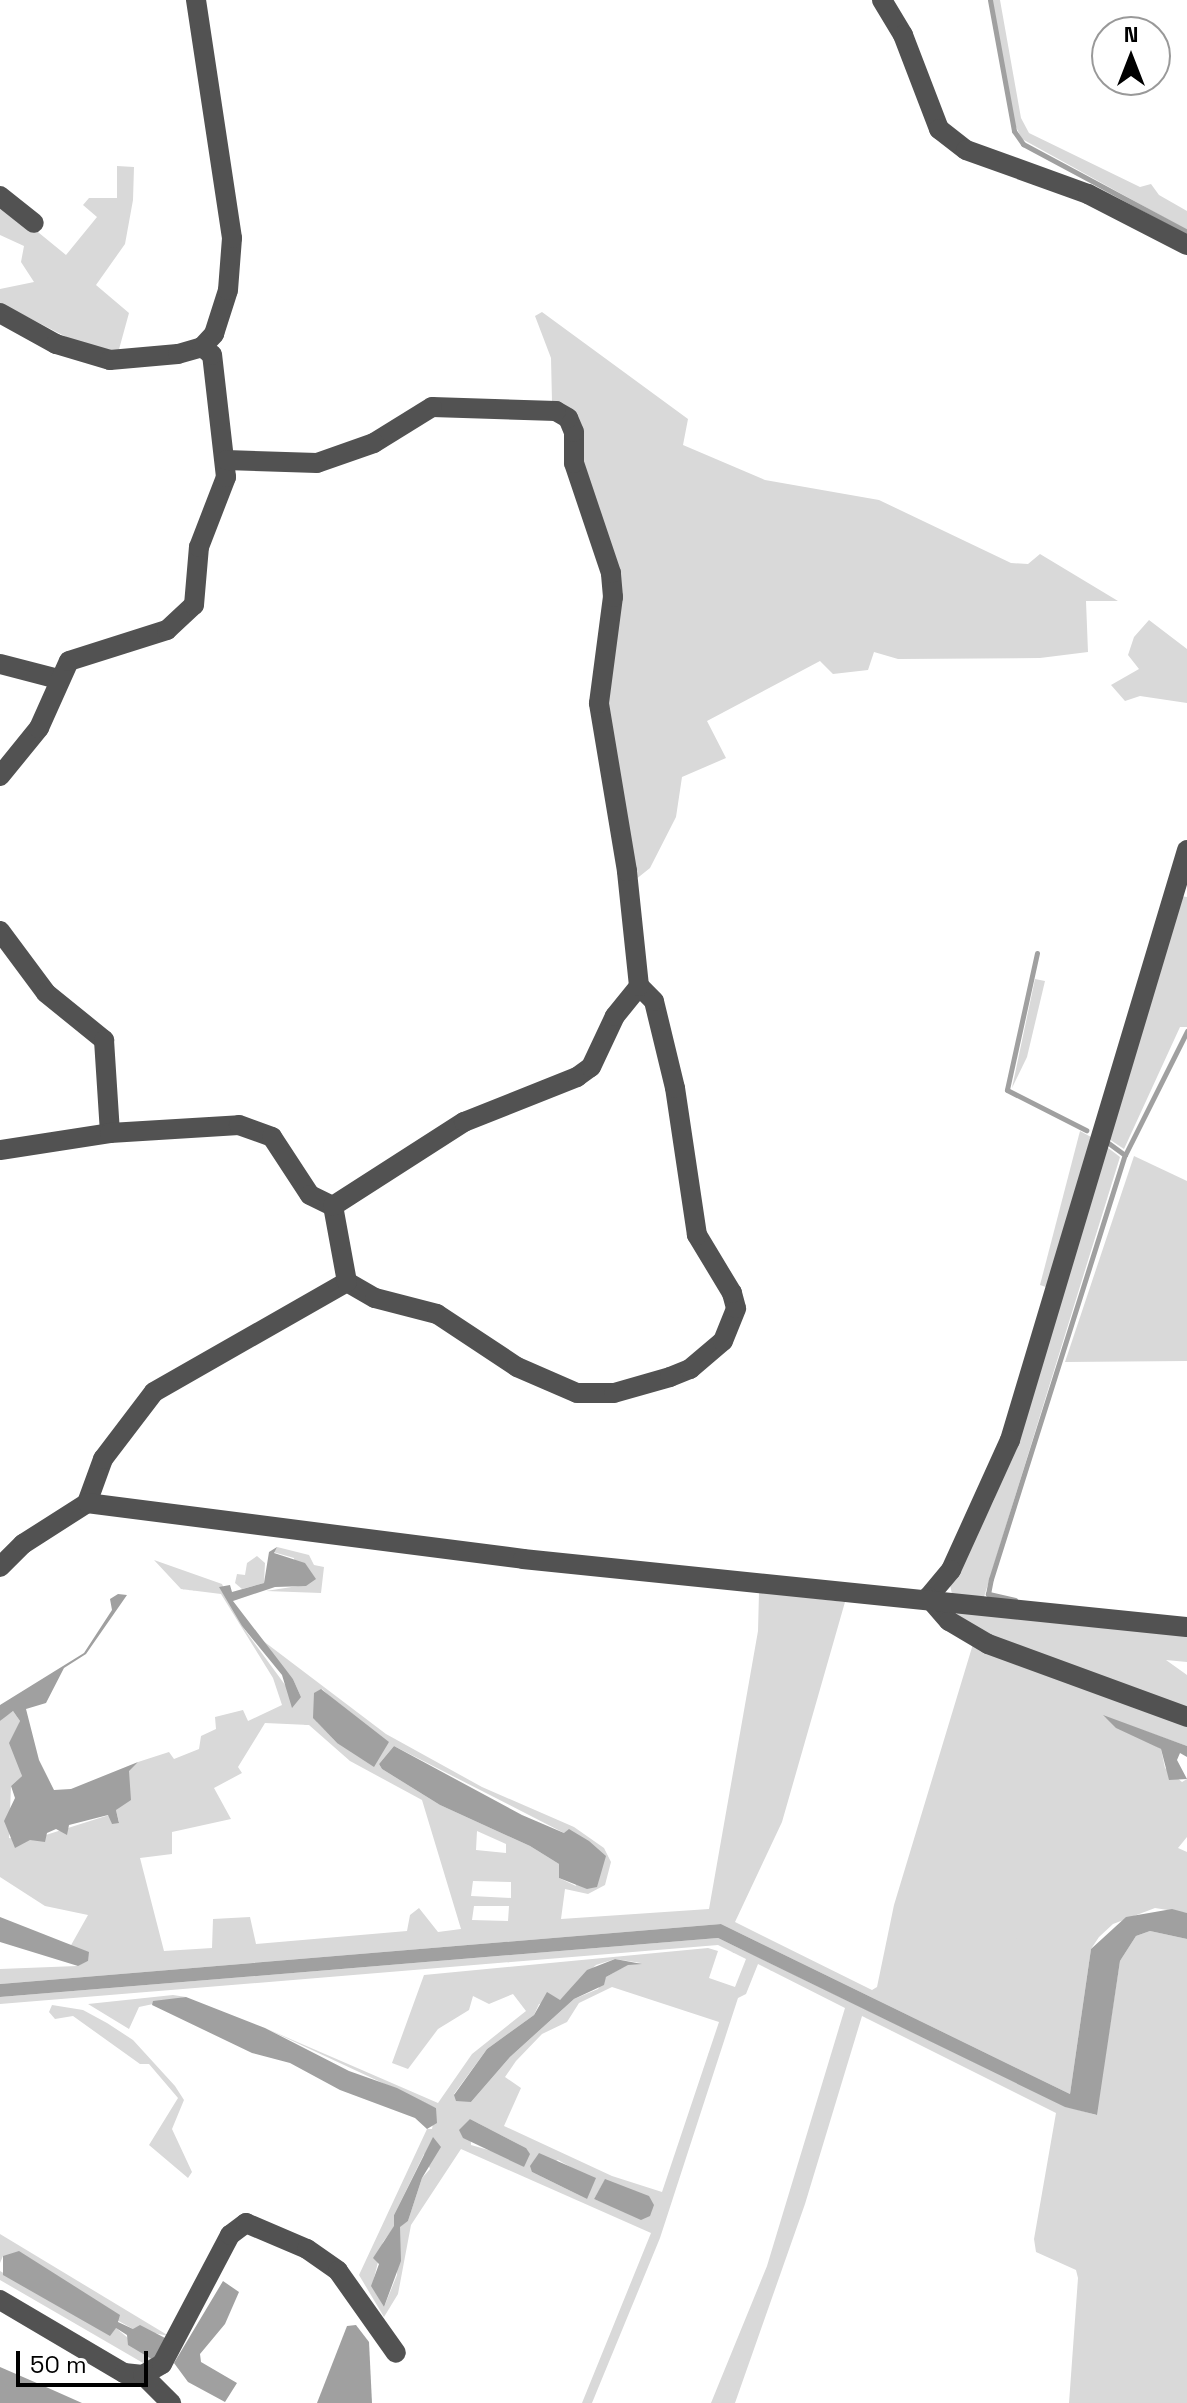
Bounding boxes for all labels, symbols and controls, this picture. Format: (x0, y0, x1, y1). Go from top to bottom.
north arrow (1091, 16, 1171, 96)
text: N (1124, 20, 1138, 48)
scale bar (20, 2335, 152, 2385)
text: 50 m (30, 2349, 87, 2380)

